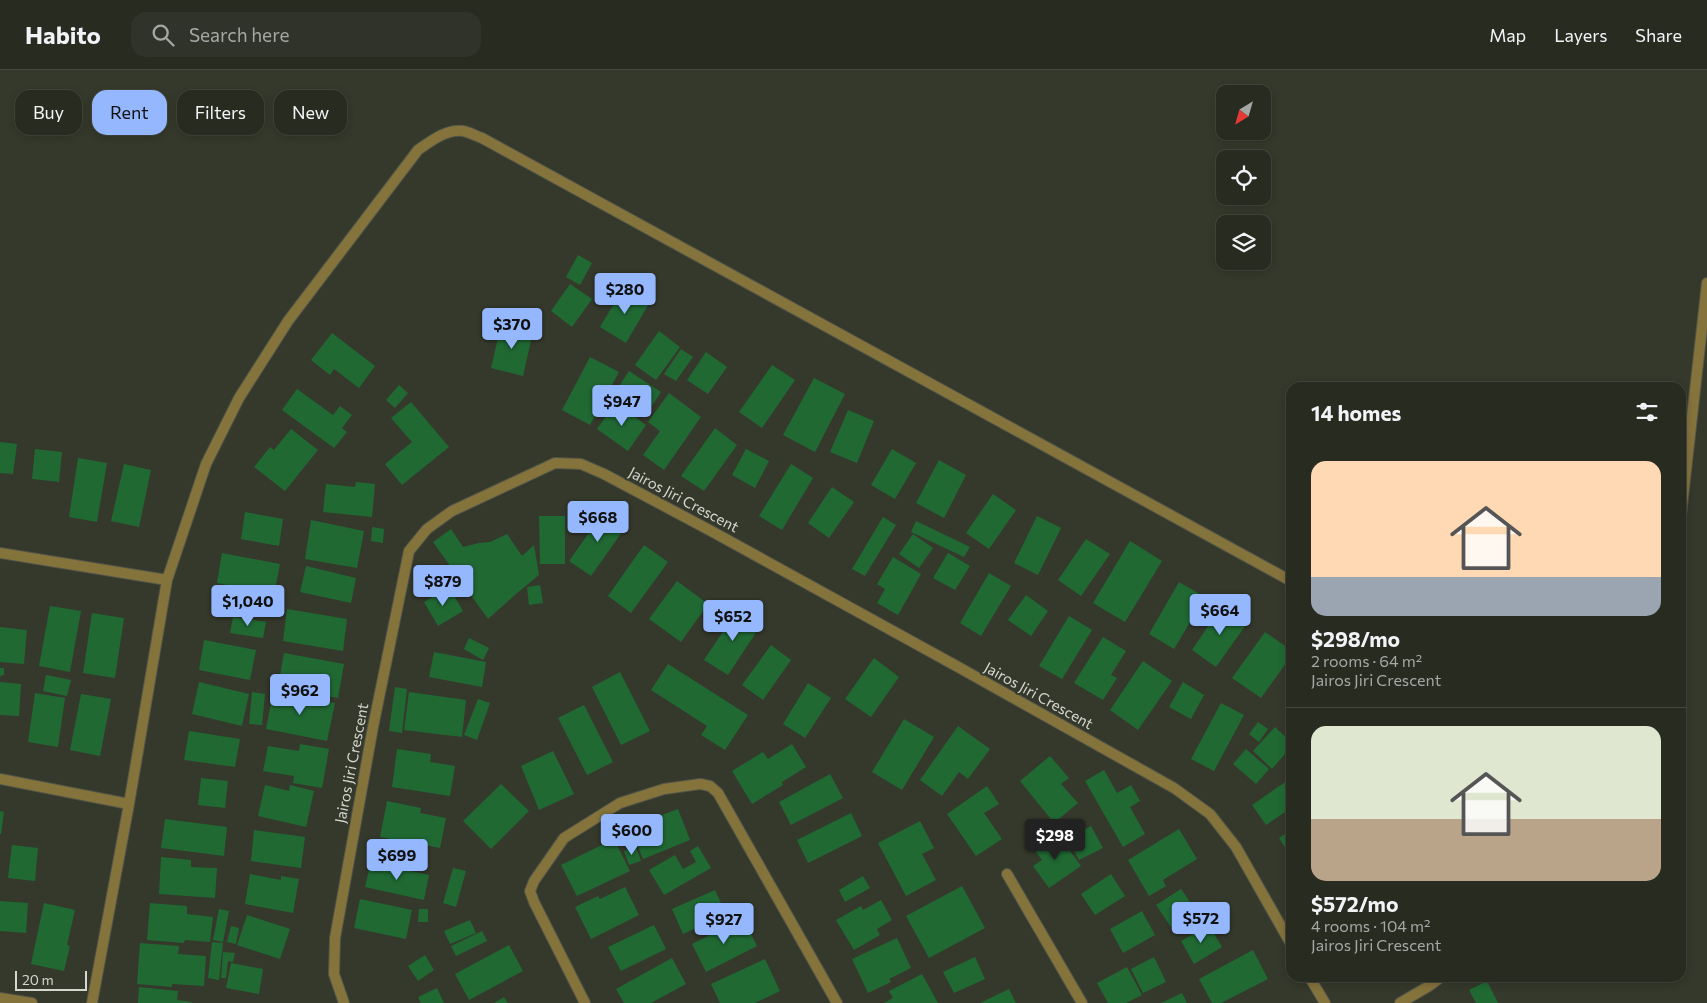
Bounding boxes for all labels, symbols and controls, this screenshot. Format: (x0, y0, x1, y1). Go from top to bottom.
search box (131, 12, 481, 57)
text: Habito (25, 20, 101, 49)
icon: search (149, 21, 177, 49)
text: Search here (189, 23, 289, 46)
text: Map (1489, 24, 1526, 46)
text: Layers (1554, 24, 1607, 46)
text: Share (1635, 24, 1682, 46)
north arrow (1216, 85, 1271, 140)
map controls (1216, 85, 1271, 270)
chip: Buy (15, 90, 82, 135)
chip: Rent (92, 90, 167, 135)
chip: Filters (177, 90, 264, 135)
chip: New (274, 90, 347, 135)
button: locate (1216, 150, 1271, 205)
button: layers (1216, 215, 1271, 270)
pin: $280 (595, 272, 655, 315)
text: $280 (606, 279, 644, 298)
pin: $370 (482, 308, 542, 350)
text: $370 (493, 314, 531, 333)
pin: $947 (592, 384, 652, 427)
text: $947 (603, 391, 641, 410)
icon: filters (1633, 398, 1661, 426)
text: 14 homes (1311, 400, 1401, 425)
street label: Jairos Jiri Crescent (626, 462, 742, 536)
icon: home (1441, 493, 1531, 583)
pin: $668 (568, 500, 628, 543)
text: $668 (579, 507, 617, 526)
pin: $879 (413, 564, 473, 607)
text: $879 (424, 571, 462, 590)
pin: $1,040 (207, 584, 289, 627)
text: $1,040 (222, 591, 274, 610)
pin: $664 (1190, 594, 1250, 636)
pin: $652 (703, 600, 763, 642)
text: $664 (1201, 600, 1239, 619)
text: $652 (714, 606, 752, 625)
text: $298/mo (1311, 626, 1400, 651)
text: 2 rooms · 64 m² (1311, 651, 1422, 670)
street label: Jairos Jiri Crescent (981, 658, 1097, 732)
text: Jairos Jiri Crescent (1311, 670, 1441, 689)
pin: $962 (270, 674, 330, 716)
text: $962 (281, 680, 319, 699)
street label: Jairos Jiri Crescent (331, 701, 371, 825)
icon: home (1441, 759, 1531, 849)
pin: $600 (602, 814, 662, 856)
pin: $298 (1025, 818, 1085, 861)
text: $600 (612, 820, 652, 839)
text: $298 (1036, 825, 1074, 844)
pin: $699 (367, 838, 427, 881)
text: $699 (378, 845, 416, 864)
text: $572/mo (1311, 891, 1399, 916)
pin: $927 (694, 902, 754, 945)
pin: $572 (1171, 902, 1231, 944)
text: $572 (1183, 908, 1219, 927)
text: $927 (706, 909, 742, 928)
text: 4 rooms · 104 m² (1311, 916, 1430, 935)
text: Jairos Jiri Crescent (1311, 935, 1441, 954)
scale bar (15, 968, 88, 991)
text: 20 m (22, 971, 54, 988)

